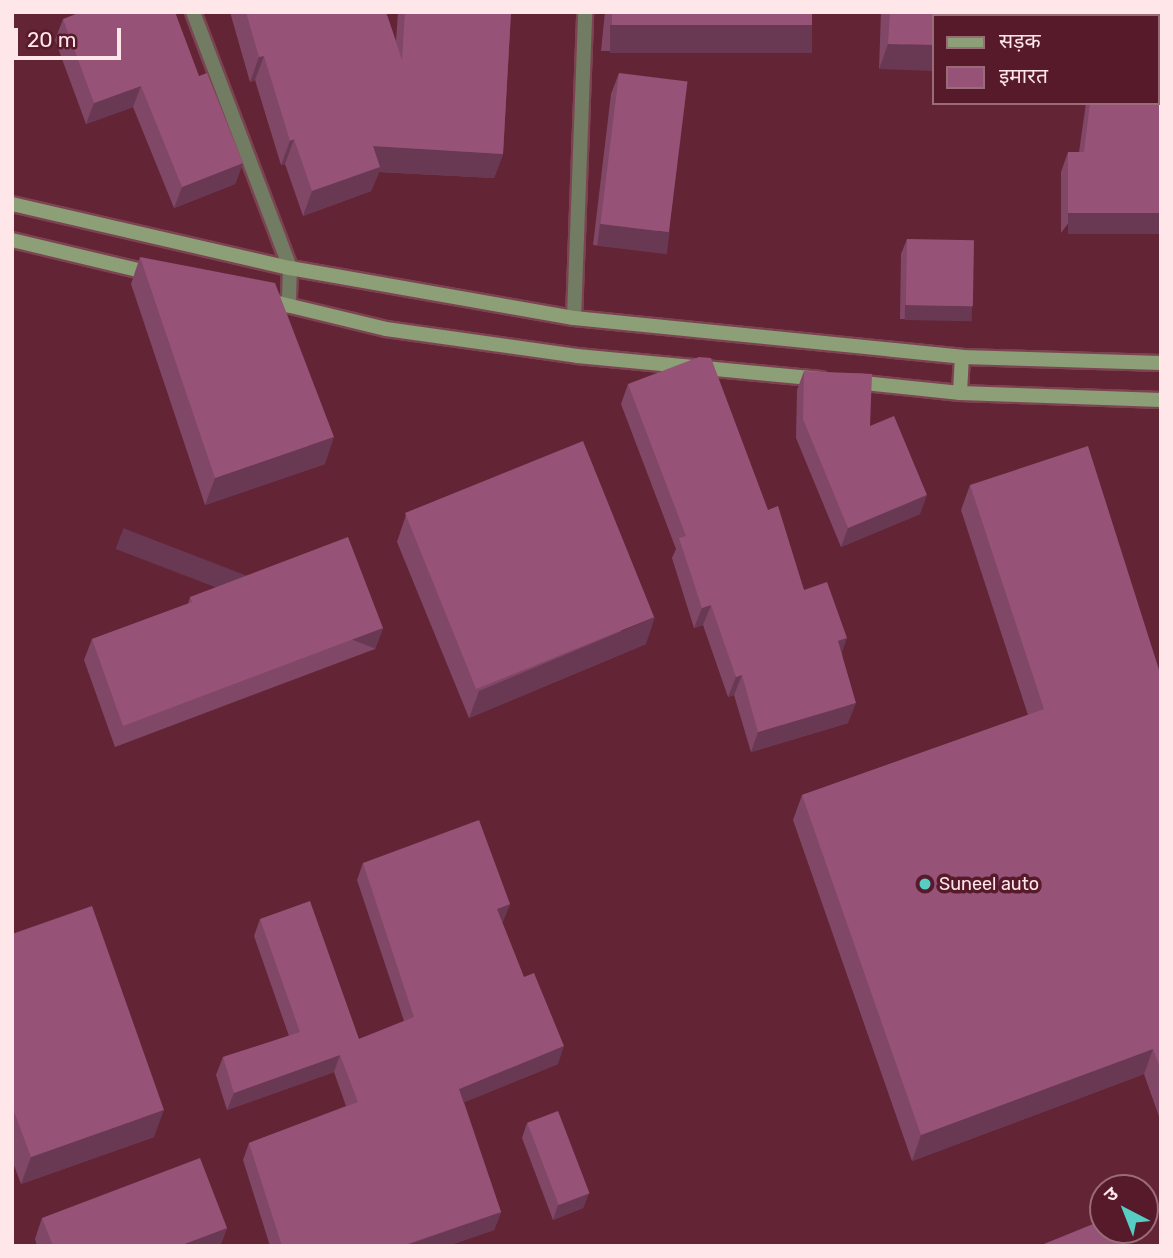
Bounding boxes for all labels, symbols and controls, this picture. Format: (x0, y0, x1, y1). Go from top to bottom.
scale bar (18, 14, 124, 58)
legend (932, 14, 1159, 105)
text: 20 m (27, 27, 76, 52)
text: सड़क (999, 28, 1041, 53)
text: इमारत (999, 63, 1048, 88)
place label: Suneel auto (939, 873, 1039, 895)
marker: Suneel auto (917, 876, 933, 892)
north arrow (1089, 1174, 1159, 1244)
text: उ (1099, 1182, 1123, 1207)

